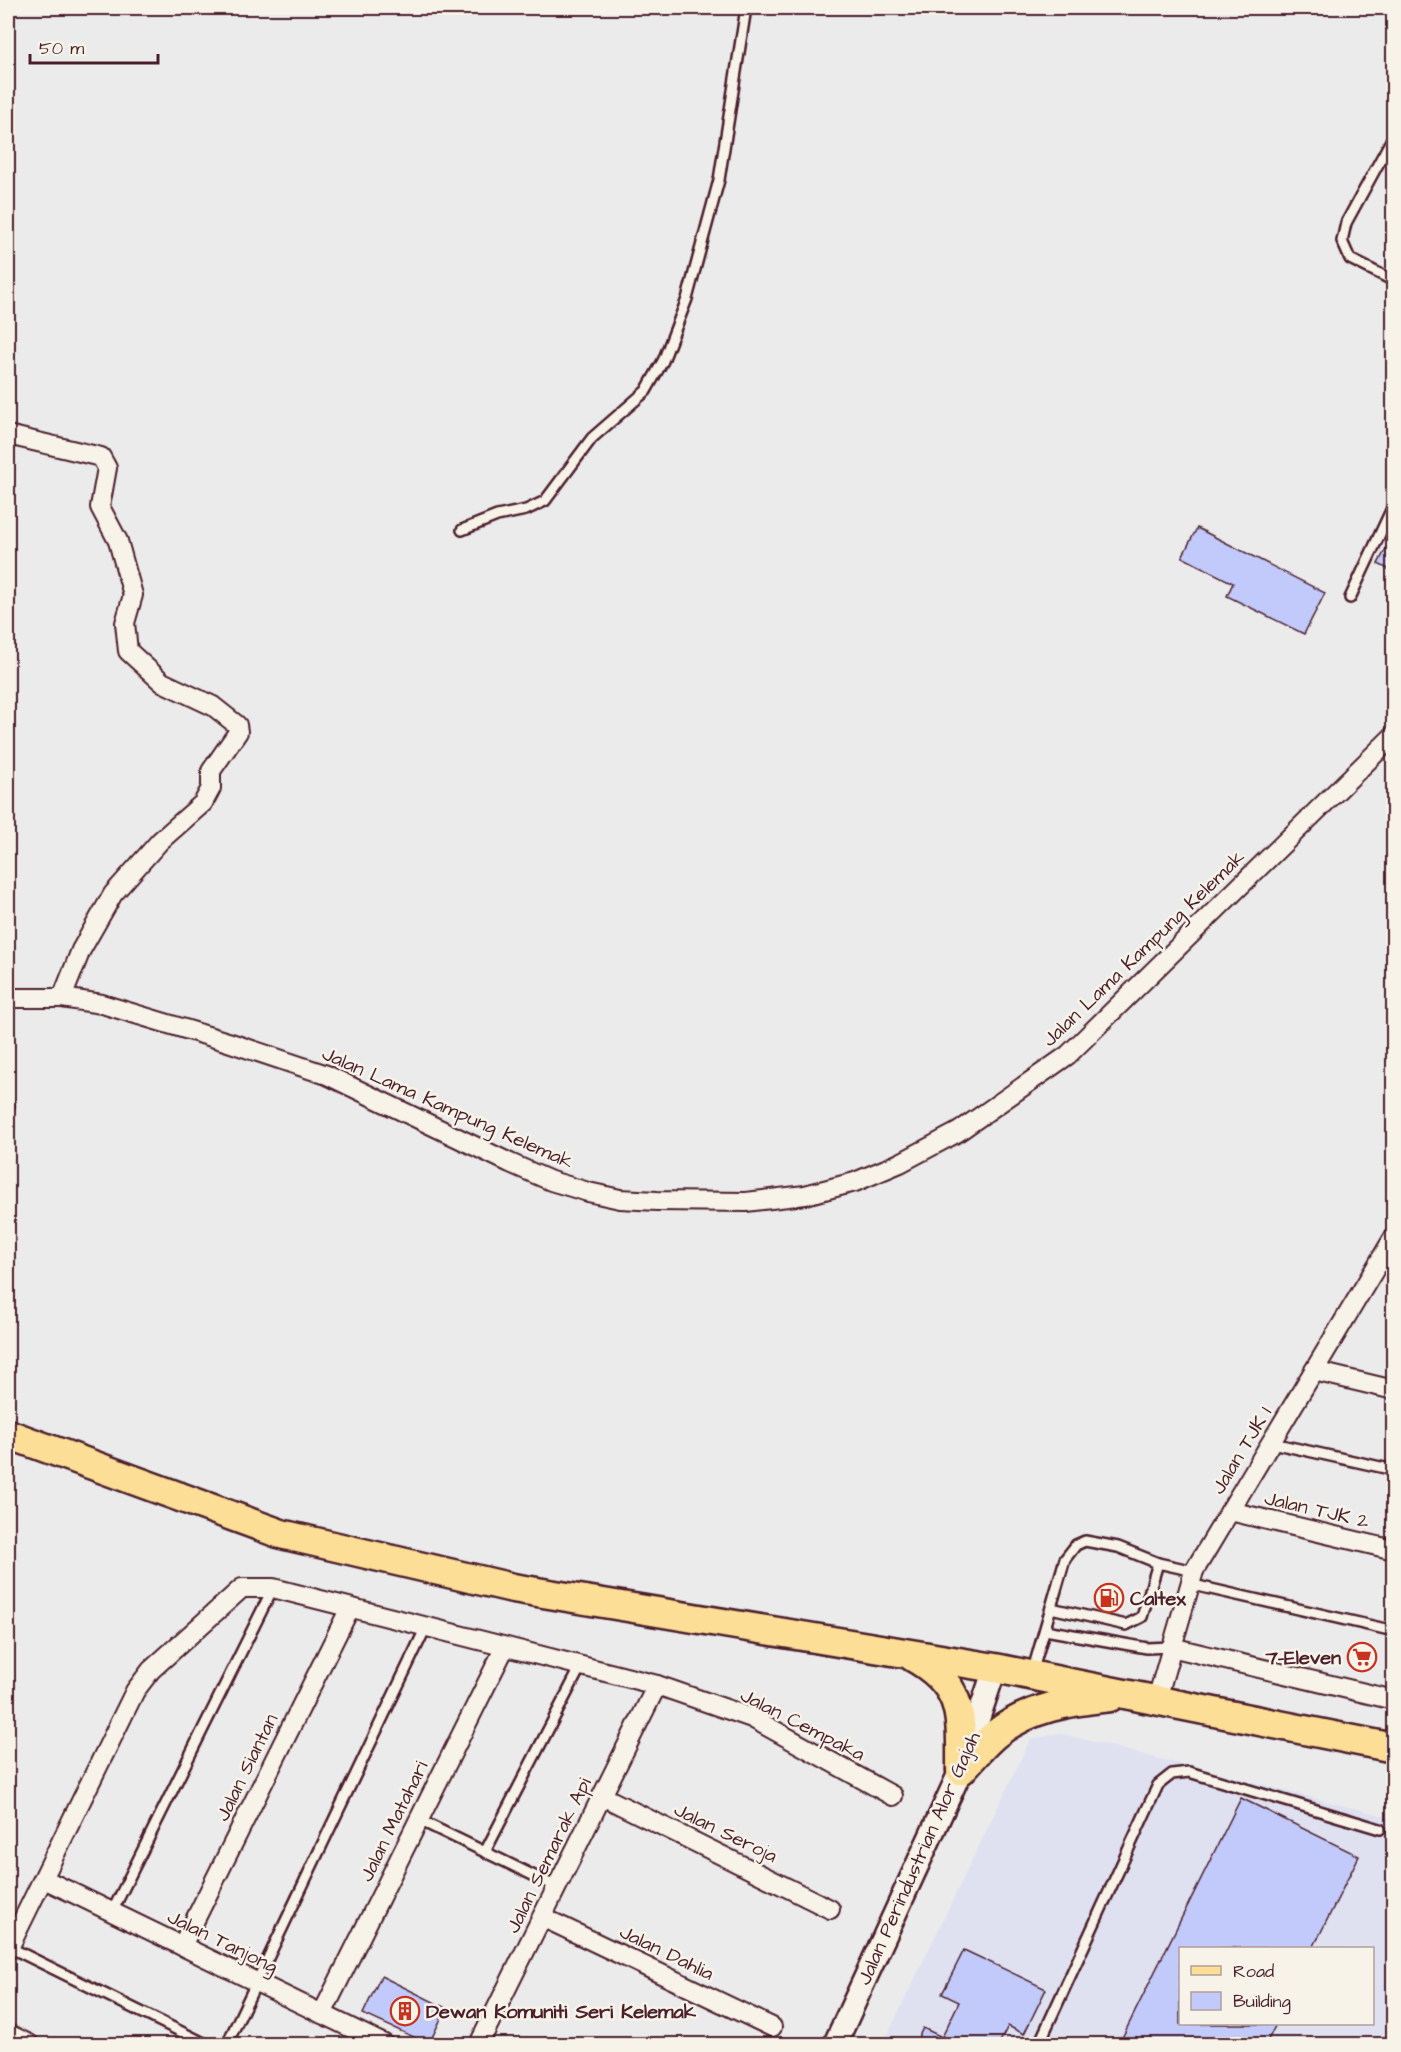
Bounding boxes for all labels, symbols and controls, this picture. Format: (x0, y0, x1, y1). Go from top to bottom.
scale bar (30, 27, 158, 65)
text: 50 m (39, 36, 84, 61)
street label: Jalan Lama Kampung Kelemak (1036, 844, 1252, 1054)
street label: Jalan Lama Kampung Kelemak (317, 1040, 578, 1177)
street label: Jalan TJK 1 (1205, 1401, 1279, 1500)
street label: Jalan TJK 2 (1262, 1484, 1372, 1536)
fuel station icon: Caltex (1093, 1582, 1125, 1614)
place label: Caltex (1130, 1585, 1186, 1613)
supermarket icon: 7-Eleven (1346, 1641, 1378, 1673)
place label: 7-Eleven (1264, 1644, 1341, 1672)
street label: Jalan Cempaka (735, 1681, 870, 1768)
street label: Jalan Siantan (209, 1709, 285, 1826)
street label: Jalan Perindustrian Alor Gajah (850, 1727, 988, 1989)
street label: Jalan Matahari (353, 1756, 435, 1887)
street label: Jalan Semarak Api (499, 1773, 599, 1938)
street label: Jalan Seroja (669, 1796, 782, 1870)
street label: Jalan Tanjong (162, 1903, 283, 1982)
street label: Jalan Dahlia (615, 1918, 718, 1988)
legend (1179, 1947, 1374, 2025)
text: Road (1233, 1959, 1274, 1984)
text: Building (1233, 1989, 1291, 2015)
building icon: Dewan Komuniti Seri Kelemak (389, 1995, 421, 2027)
place label: Dewan Komuniti Seri Kelemak (426, 1998, 697, 2026)

